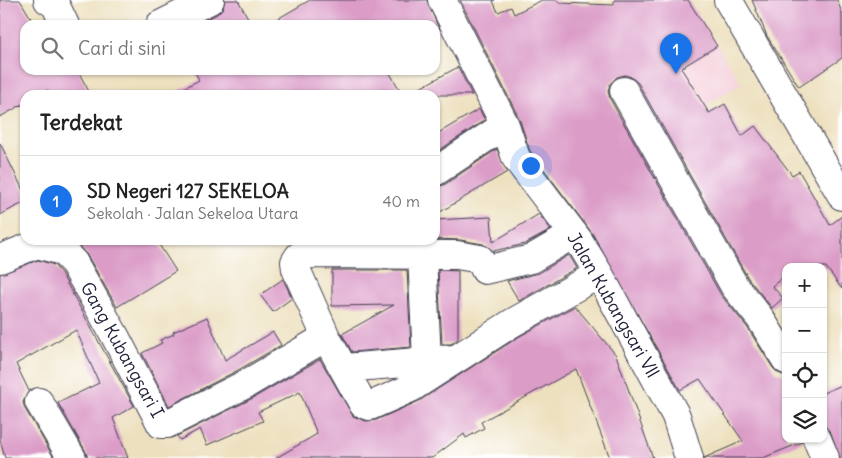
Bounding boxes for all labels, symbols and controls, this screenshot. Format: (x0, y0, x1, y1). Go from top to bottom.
search box (20, 20, 440, 75)
pin: 1 (660, 33, 692, 74)
icon: search (38, 34, 66, 62)
text: Cari di sini (78, 36, 166, 60)
text: Terdekat (40, 109, 122, 136)
your location (518, 153, 544, 179)
text: SD Negeri 127 SEKELOA (87, 179, 289, 203)
text: 1 (53, 191, 59, 211)
text: 40 m (382, 191, 420, 211)
text: Sekolah · Jalan Sekeloa Utara (87, 203, 298, 223)
street label: Jalan Kubangsari Vll (562, 228, 664, 382)
map controls (782, 263, 827, 443)
button: + (782, 263, 827, 308)
street label: Gang Kubangsari I (76, 278, 169, 422)
button: − (782, 308, 827, 353)
button: locate (782, 353, 827, 398)
button: layers (782, 398, 827, 443)

